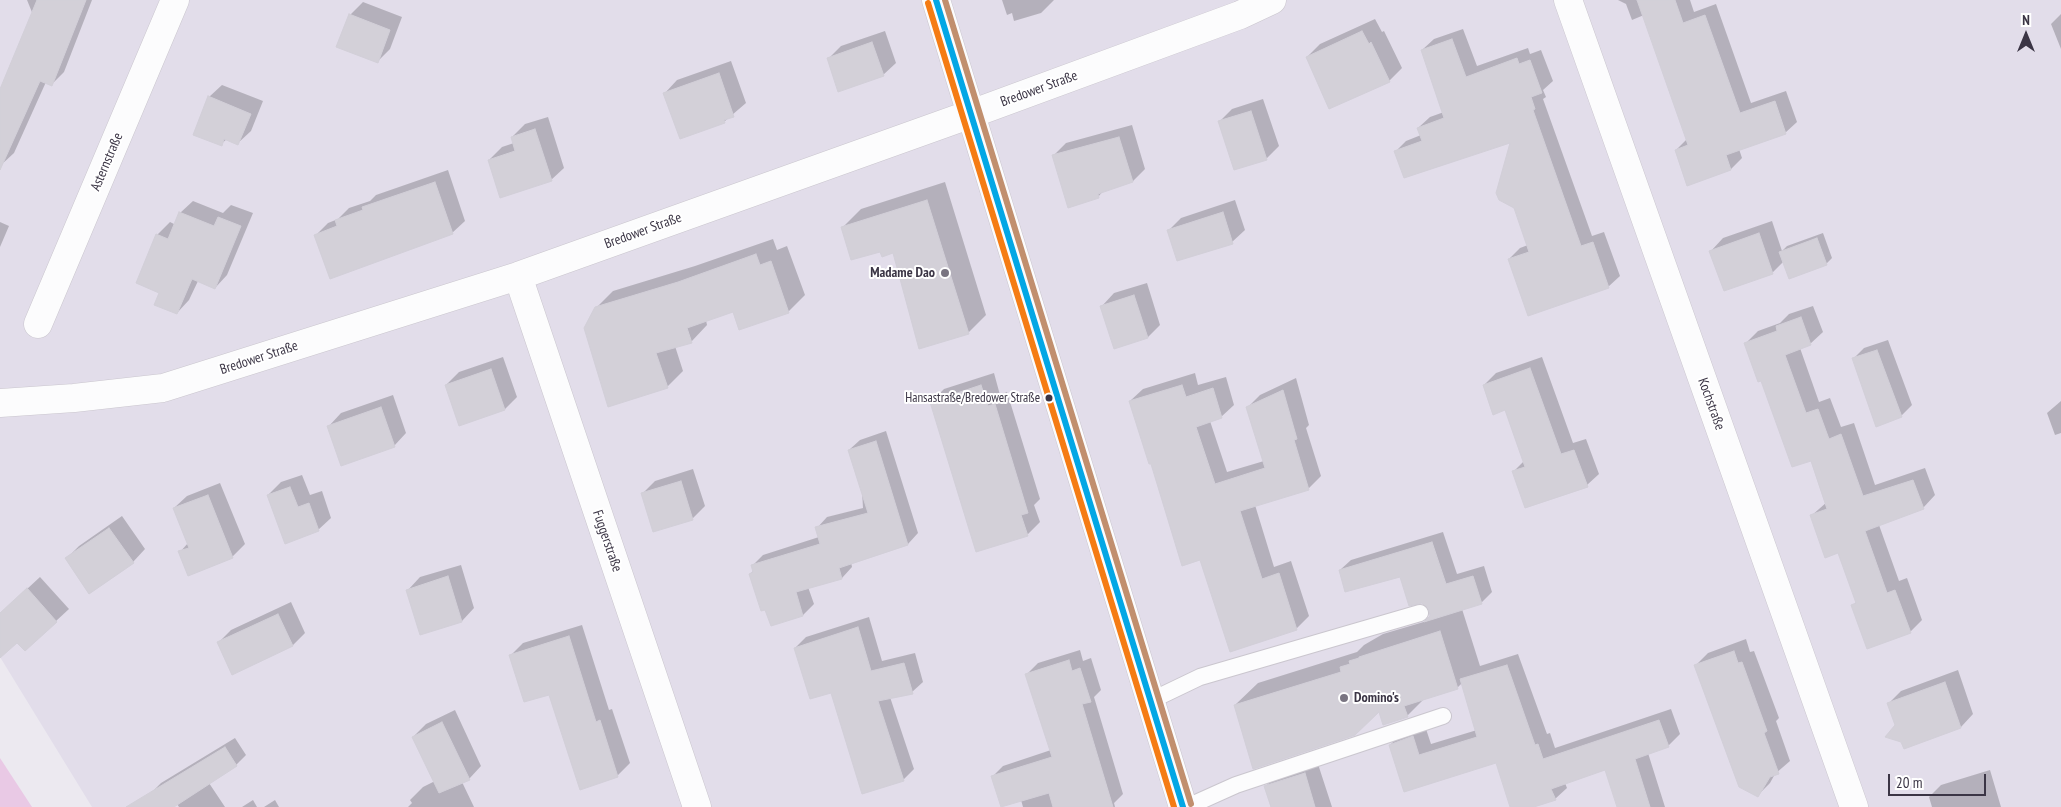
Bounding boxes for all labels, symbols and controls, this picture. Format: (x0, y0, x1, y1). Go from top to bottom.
north arrow (2001, 10, 2051, 60)
text: N (2022, 11, 2030, 29)
street label: Bredower Straße (998, 67, 1080, 111)
street label: Asternstraße (87, 130, 127, 194)
street label: Bredower Straße (602, 209, 684, 253)
place label: Madame Dao (870, 265, 935, 281)
marker: Madame Dao (939, 267, 951, 279)
street label: Bredower Straße (218, 338, 300, 378)
street label: Kochstraße (1694, 376, 1728, 432)
place label: Hansastraße/Bredower Straße (905, 390, 1040, 406)
marker: Hansastraße/Bredower Straße (1044, 393, 1054, 403)
street label: Fuggerstraße (589, 508, 625, 574)
place label: Domino's (1354, 690, 1399, 706)
marker: Domino's (1338, 692, 1350, 704)
scale bar (1891, 764, 1988, 796)
text: 20 m (1896, 773, 1922, 792)

